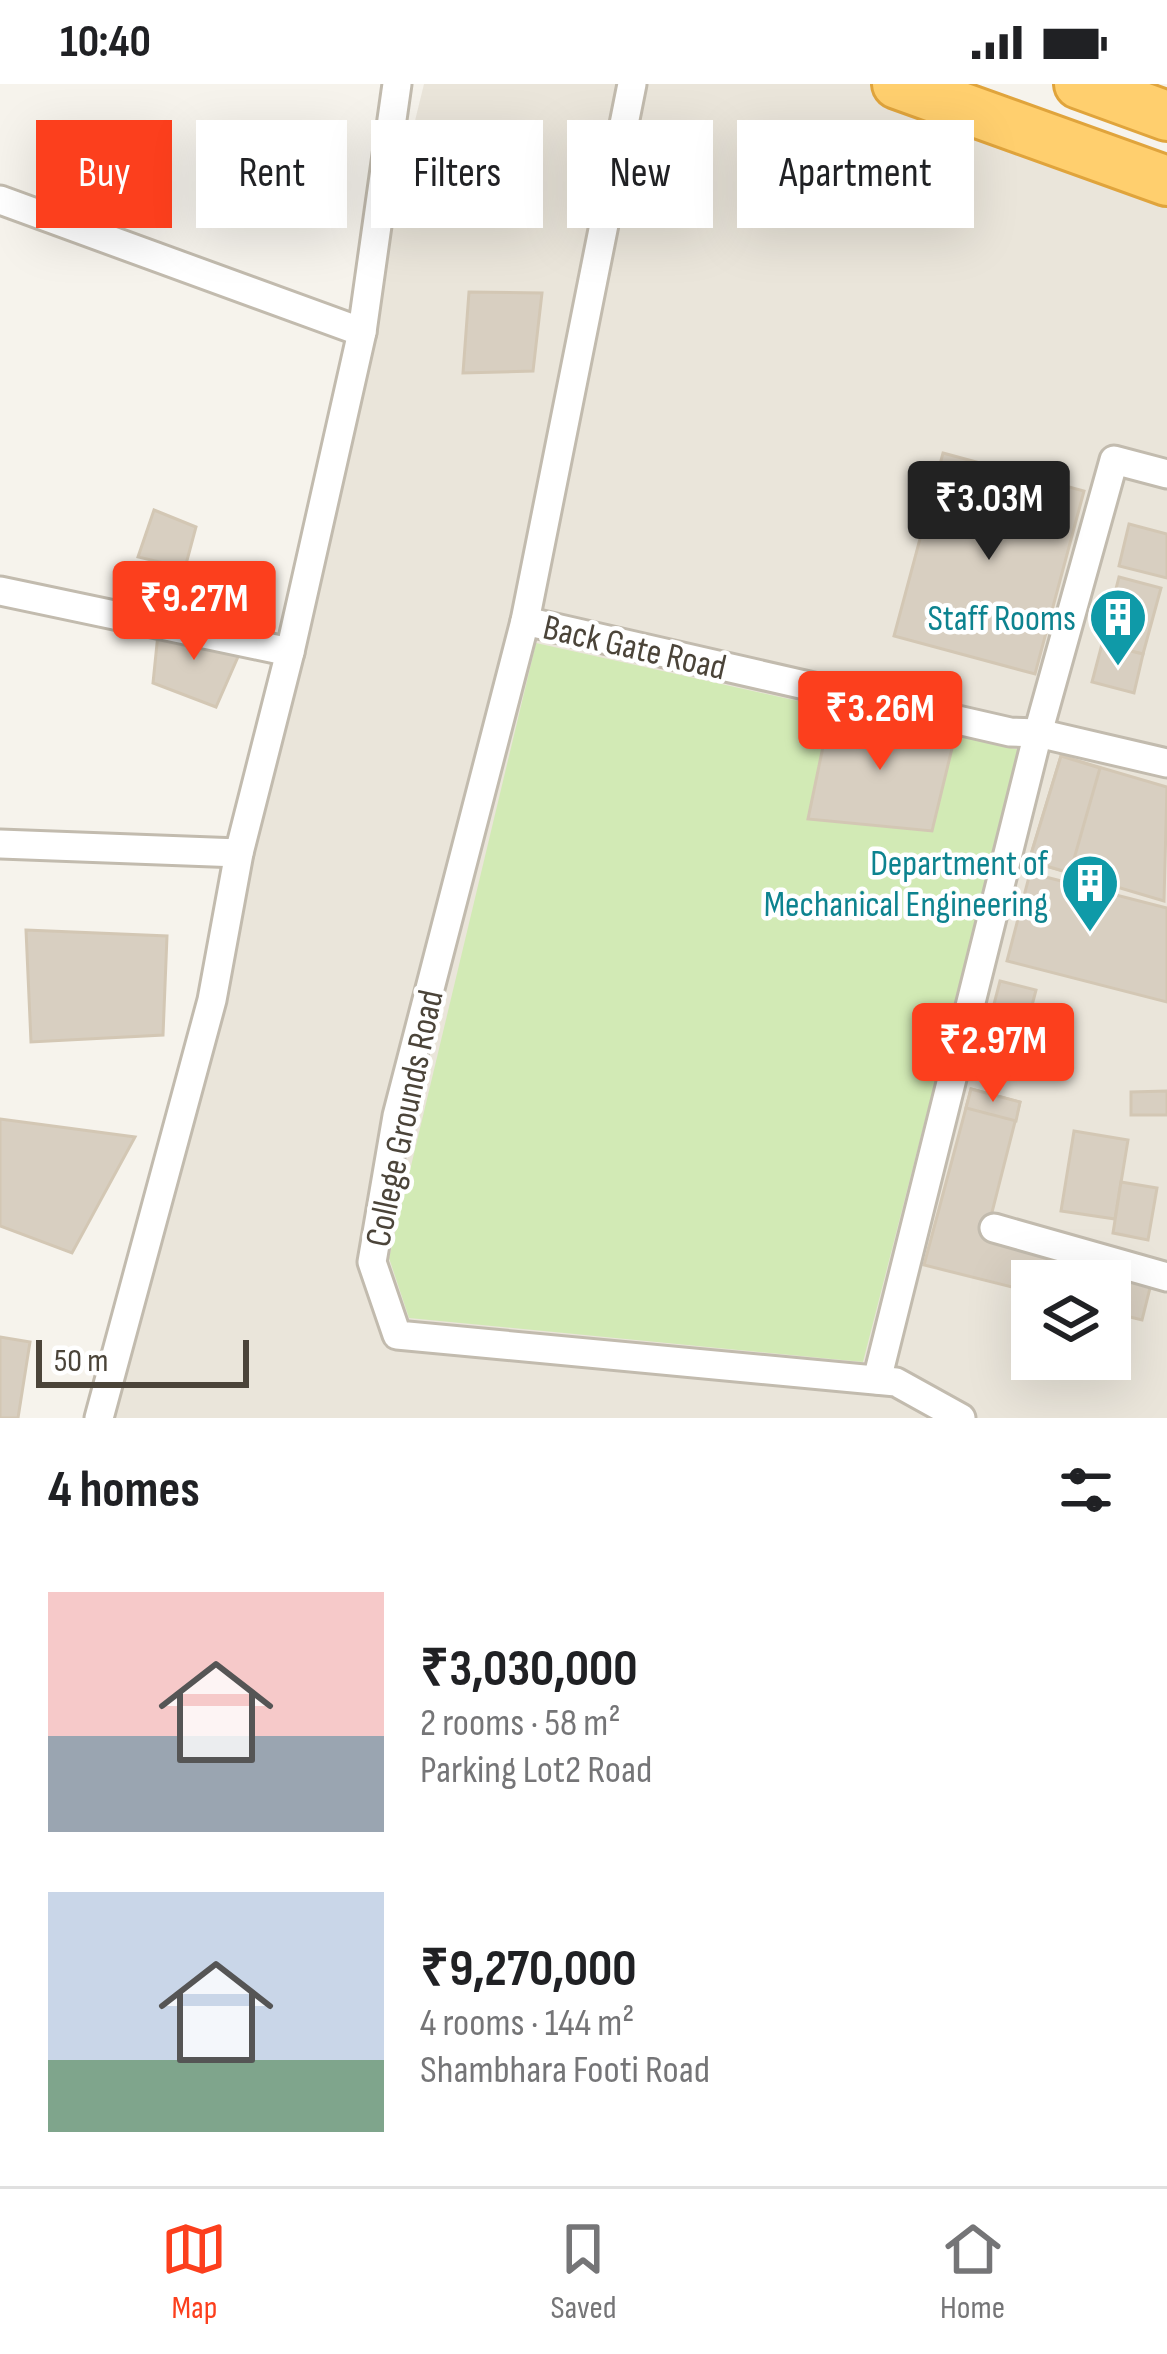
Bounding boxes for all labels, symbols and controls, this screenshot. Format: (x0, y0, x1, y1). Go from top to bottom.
text: 10:40 (60, 15, 151, 70)
chip: Buy (36, 120, 172, 228)
chip: Rent (196, 120, 347, 228)
chip: Filters (371, 120, 543, 228)
chip: New (567, 120, 713, 228)
chip: Apartment (737, 120, 974, 228)
pin: ₹3.03M (891, 461, 1087, 563)
text: ₹3.03M (935, 476, 1043, 523)
pin: ₹9.27M (96, 561, 292, 663)
text: ₹9.27M (140, 576, 248, 623)
building icon: Staff Rooms (1087, 586, 1149, 668)
place label: Staff Rooms (927, 598, 1076, 641)
street label: Back Gate Road (539, 607, 730, 690)
pin: ₹3.26M (782, 671, 978, 773)
text: ₹3.26M (825, 686, 935, 733)
place label: Department of Mechanical Engineering (764, 843, 1049, 927)
building icon: Department of Mechanical Engineering (1059, 852, 1121, 934)
street label: College Grounds Road (357, 986, 454, 1251)
pin: ₹2.97M (895, 1003, 1091, 1105)
text: ₹2.97M (939, 1018, 1047, 1065)
map controls (1011, 1260, 1131, 1380)
button: layers (1011, 1260, 1131, 1380)
scale bar (36, 1334, 249, 1387)
text: 50 m (54, 1341, 108, 1381)
icon: filters (1053, 1457, 1119, 1523)
text: 4 homes (48, 1460, 200, 1521)
text: ₹3,030,000 (420, 1639, 638, 1700)
icon: home (144, 1640, 288, 1784)
text: 2 rooms · 58 m² (420, 1700, 621, 1747)
text: Parking Lot2 Road (420, 1747, 652, 1794)
text: ₹9,270,000 (420, 1939, 636, 2000)
icon: home (144, 1940, 288, 2084)
text: 4 rooms · 144 m² (420, 2000, 634, 2047)
text: Shambhara Footi Road (420, 2047, 710, 2094)
tab: Map (161, 2216, 227, 2328)
tab: Saved (550, 2216, 617, 2328)
tab: Home (940, 2216, 1006, 2328)

